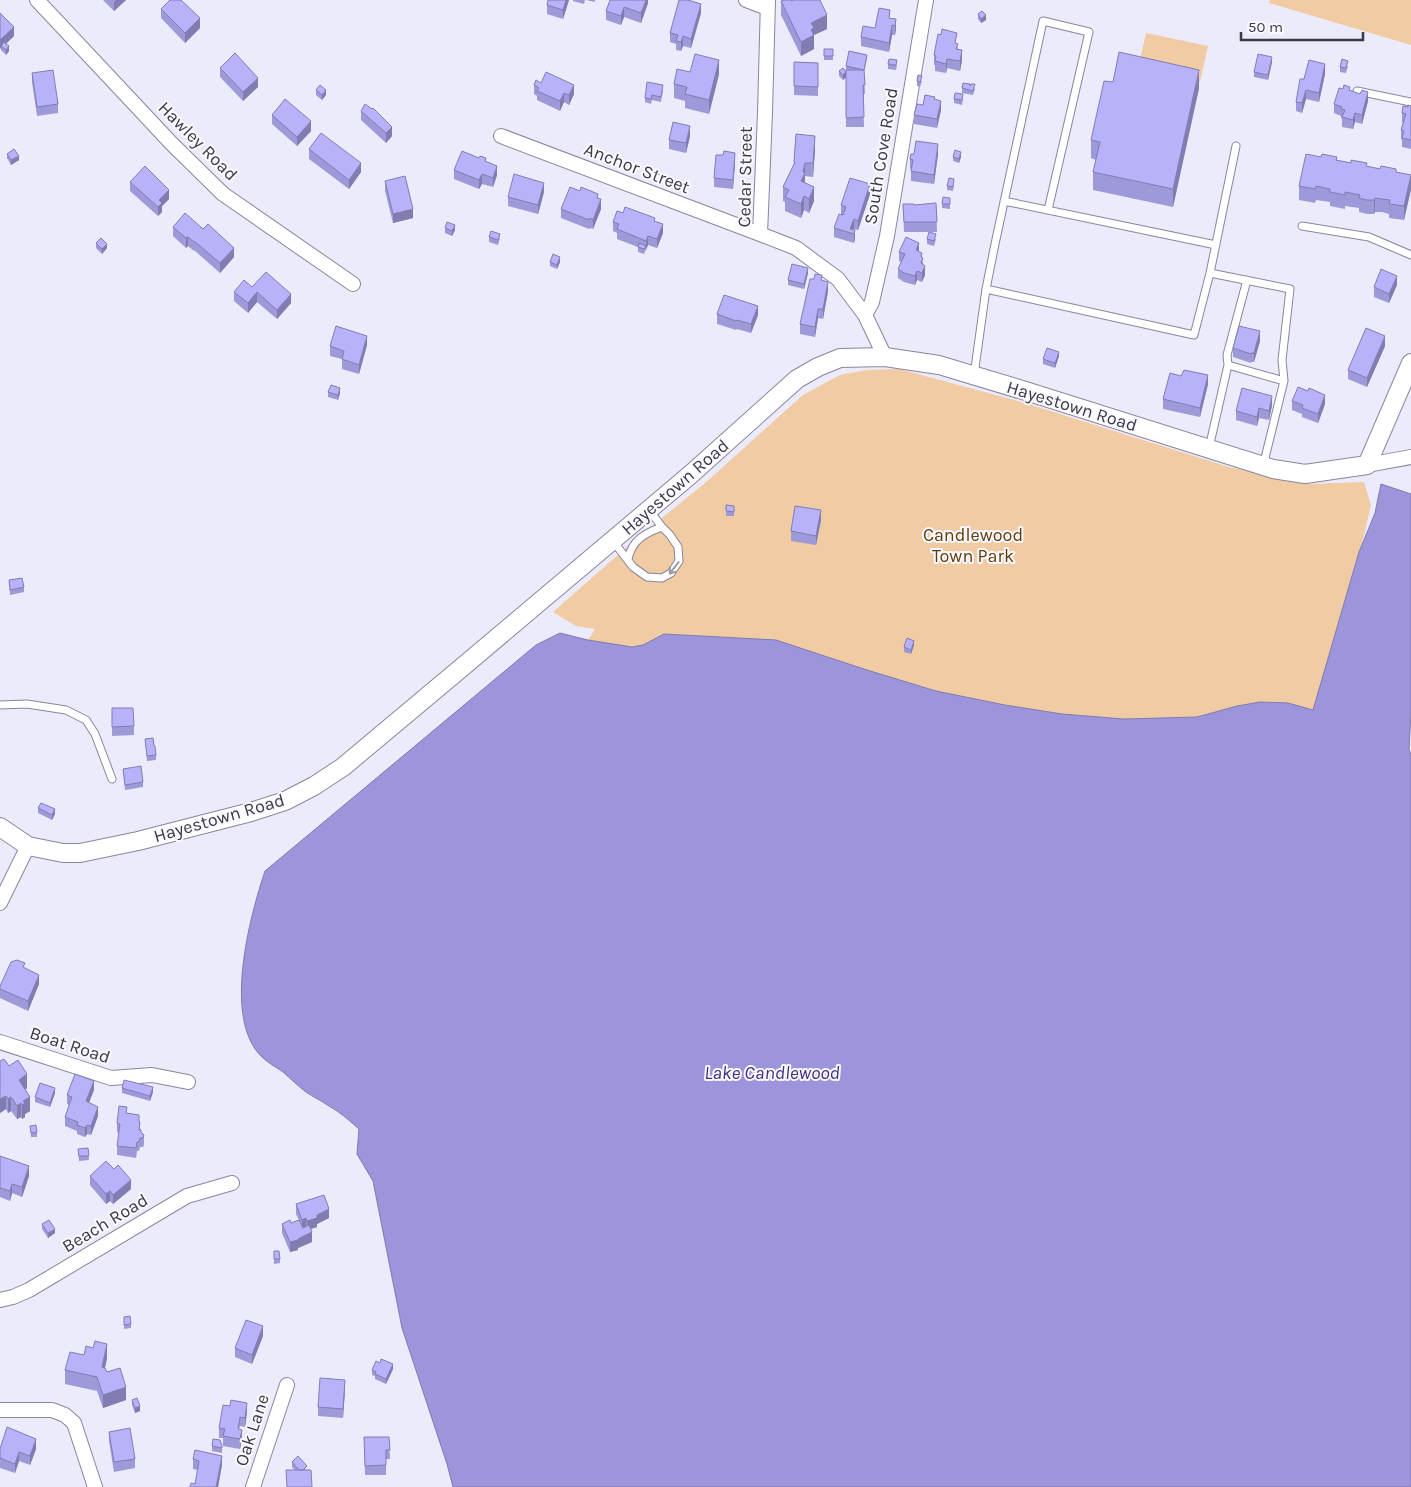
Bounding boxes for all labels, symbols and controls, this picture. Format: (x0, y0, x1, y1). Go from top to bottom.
scale bar (1241, 10, 1364, 42)
text: 50 m (1248, 18, 1283, 36)
street label: South Cove Road (859, 86, 903, 226)
street label: Hawley Road (154, 97, 242, 185)
street label: Cedar Street (733, 126, 757, 228)
street label: Anchor Street (581, 138, 693, 198)
street label: Hayestown Road (1004, 376, 1140, 436)
street label: Hayestown Road (617, 434, 733, 540)
park label: Candlewood Town Park (923, 524, 1023, 567)
one-way arrow (668, 561, 679, 574)
street label: Hayestown Road (151, 789, 287, 847)
street label: Boat Road (27, 1022, 113, 1068)
water label: Lake Candlewood (704, 1062, 840, 1084)
street label: Beach Road (58, 1189, 152, 1257)
street label: Oak Lane (230, 1391, 274, 1469)

